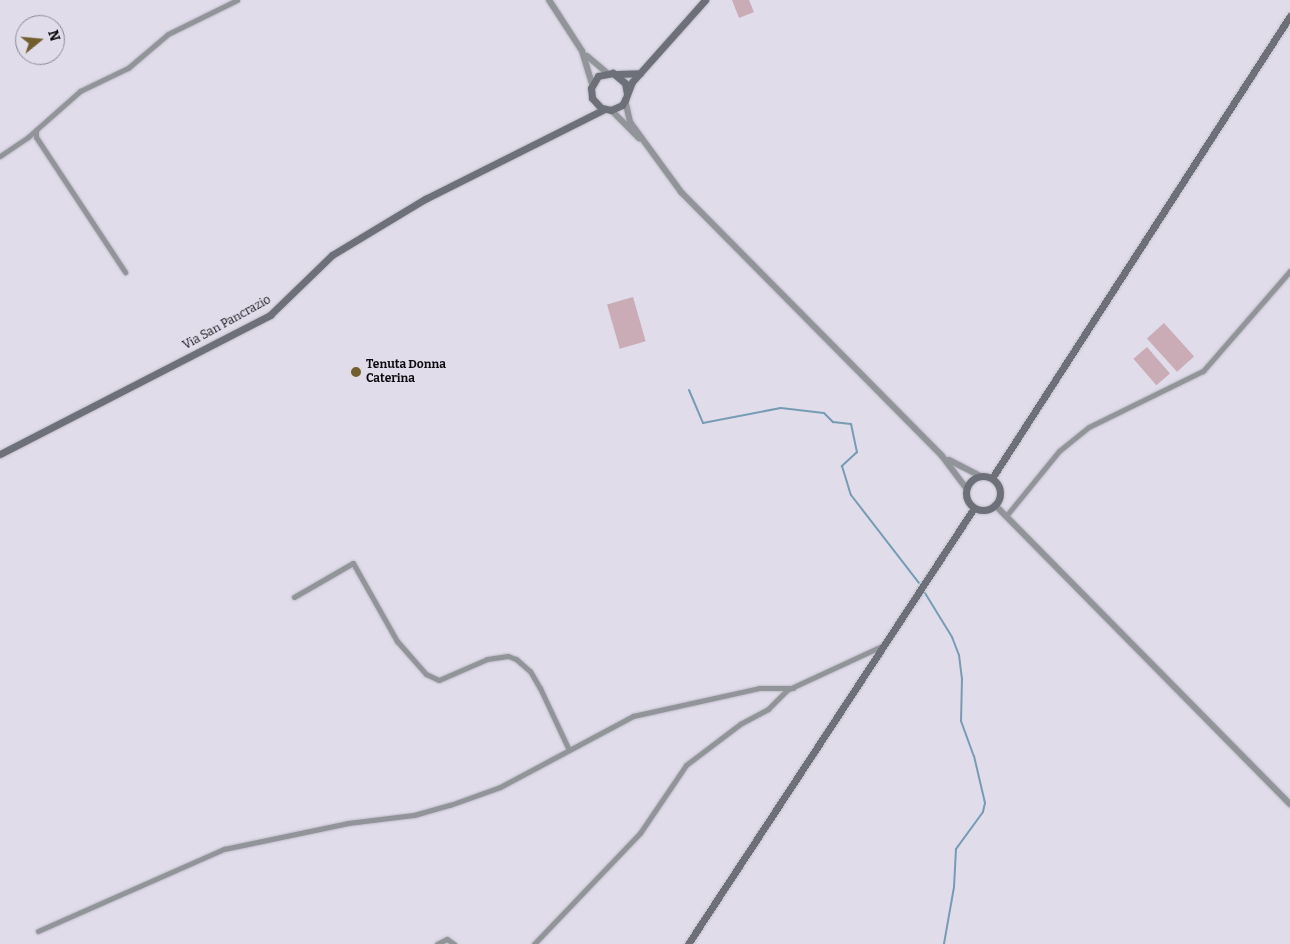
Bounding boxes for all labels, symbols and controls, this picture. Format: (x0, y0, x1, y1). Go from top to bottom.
north arrow (15, 15, 65, 65)
text: N (44, 28, 64, 43)
street label: Via San Pancrazio (180, 293, 274, 353)
place label: Tenuta Donna Caterina (366, 358, 446, 386)
marker: Tenuta Donna Caterina (350, 366, 362, 378)

